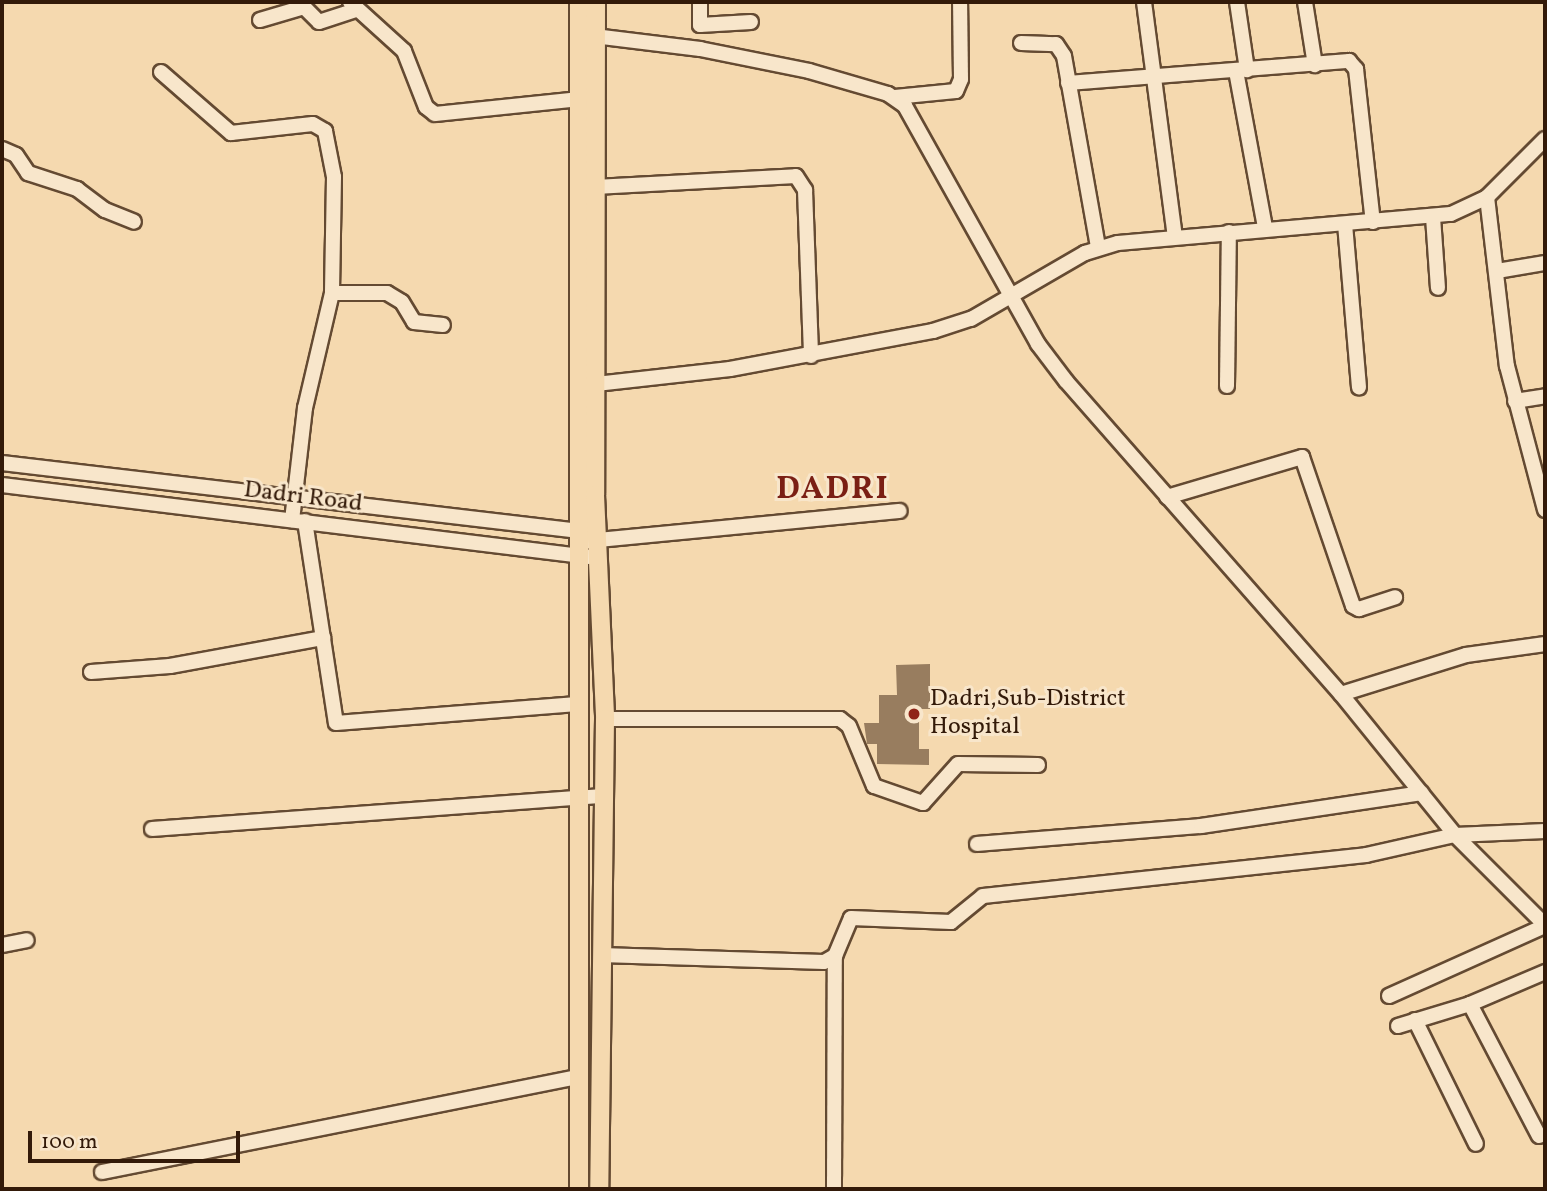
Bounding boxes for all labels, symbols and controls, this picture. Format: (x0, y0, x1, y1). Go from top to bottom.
district label: DADRI (777, 471, 889, 509)
street label: Dadri Road (242, 476, 364, 520)
place label: Dadri,Sub-District Hospital (930, 686, 1126, 742)
marker: Dadri,Sub-District Hospital (904, 704, 924, 724)
scale bar (32, 1118, 243, 1162)
text: 100 m (41, 1128, 98, 1157)

